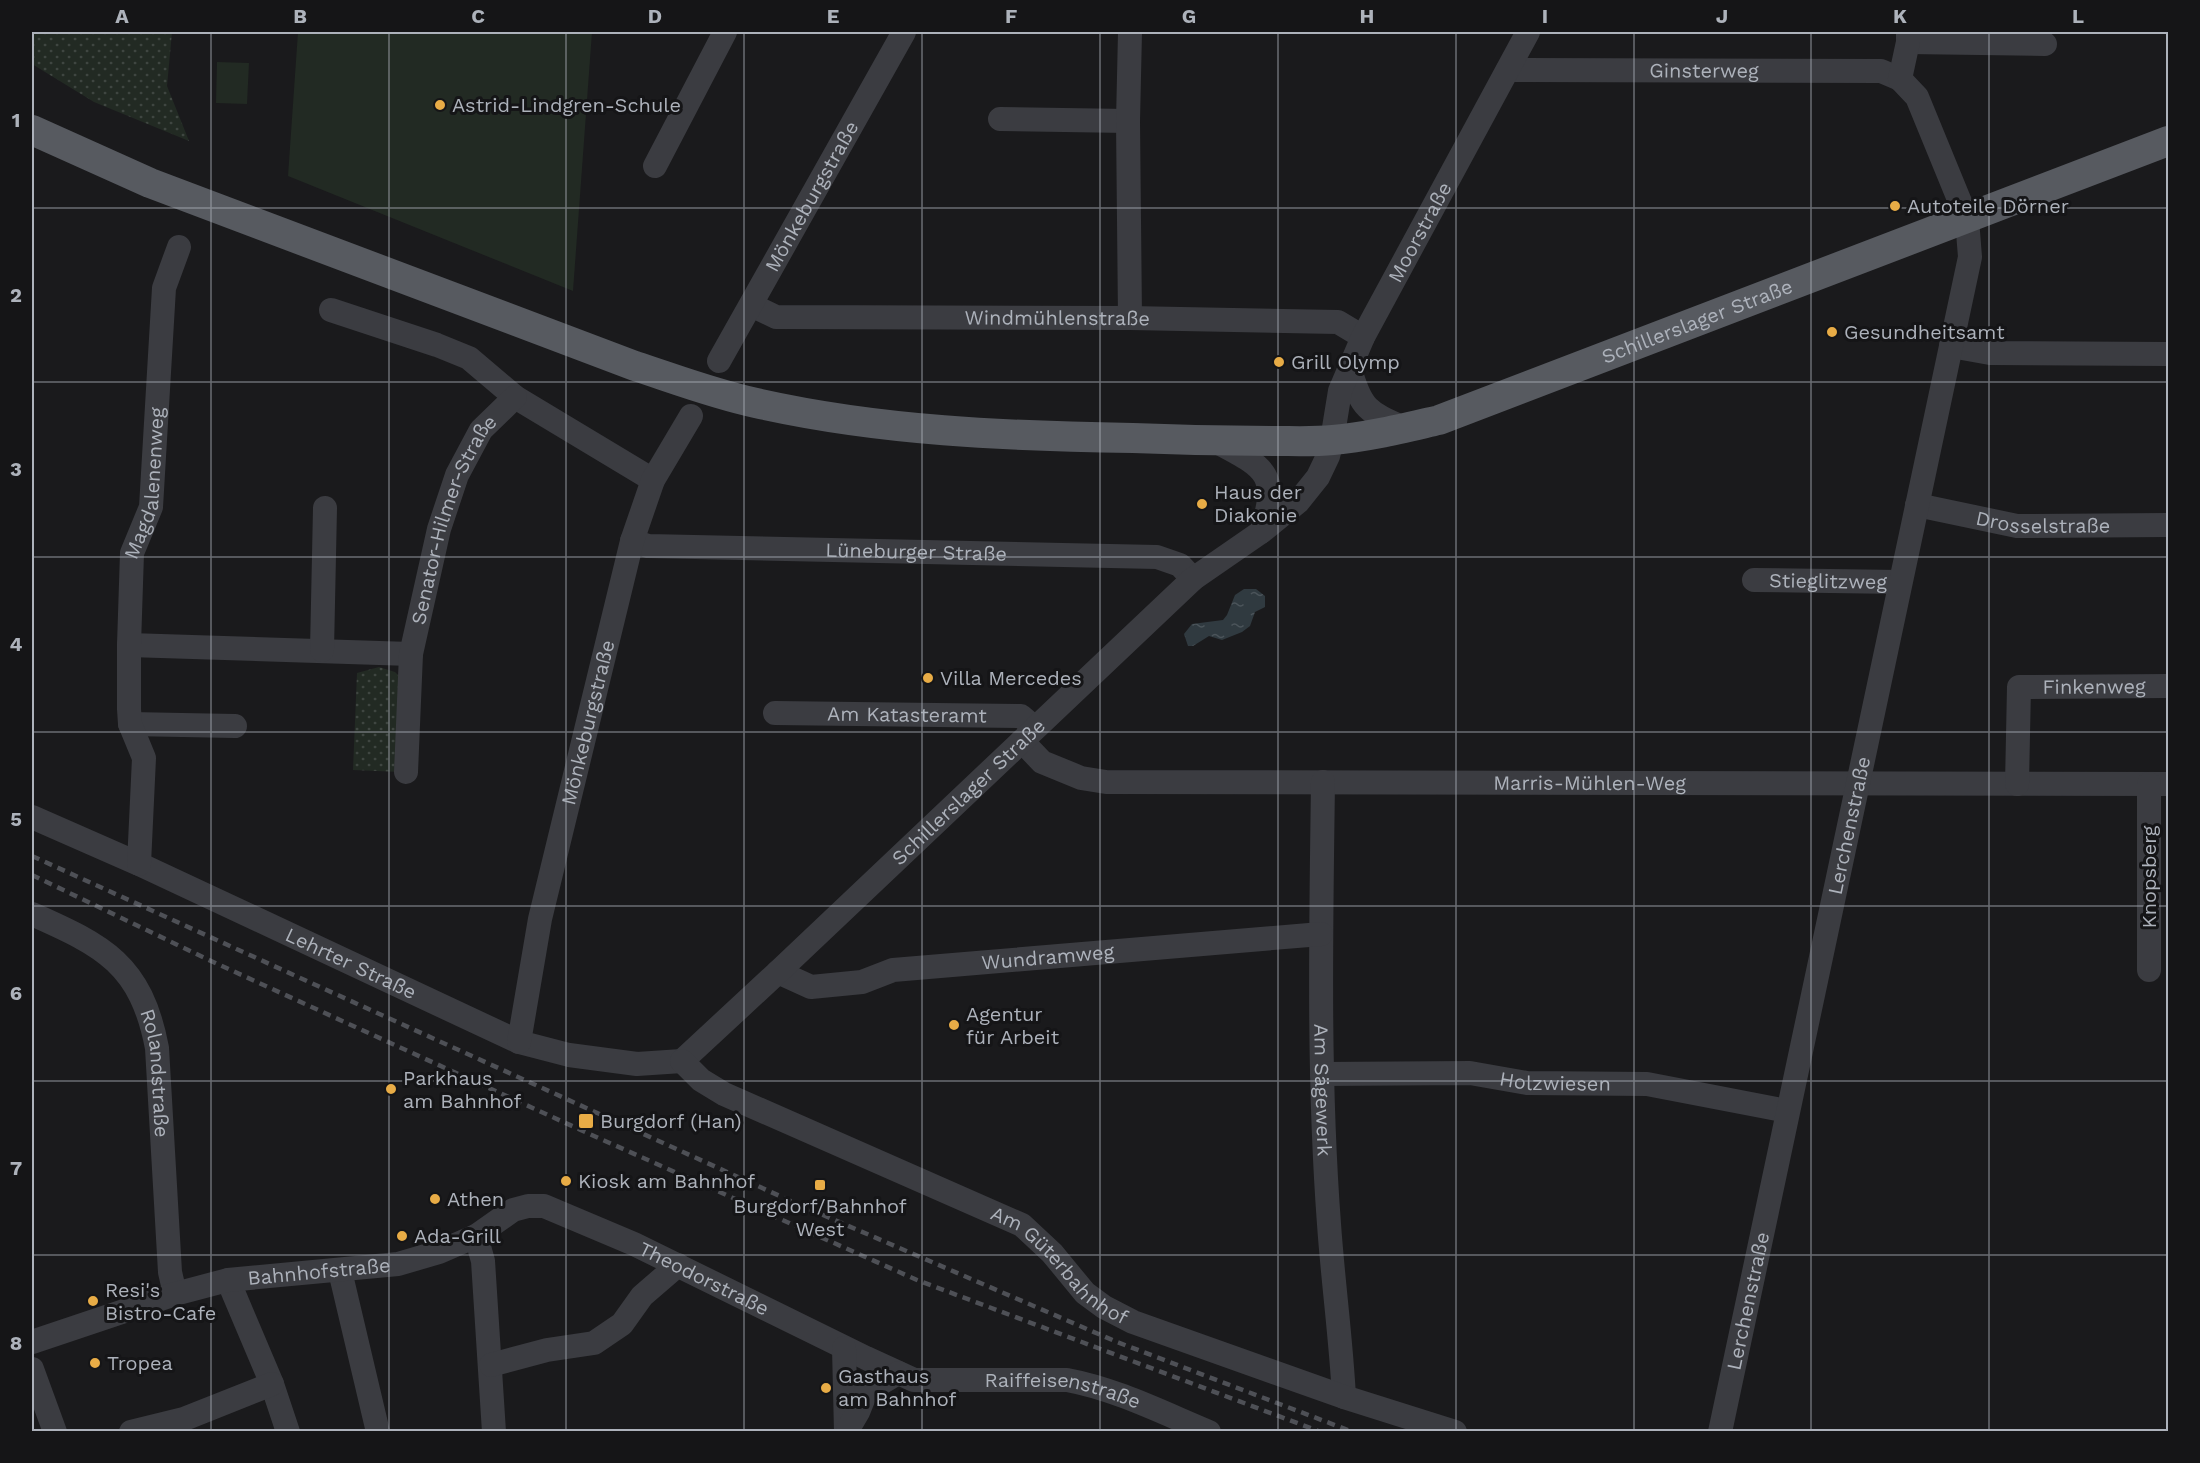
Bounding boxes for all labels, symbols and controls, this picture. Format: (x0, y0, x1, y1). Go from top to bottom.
text: A (115, 4, 129, 28)
text: B (293, 4, 307, 28)
text: C (471, 4, 485, 28)
text: D (648, 4, 662, 28)
text: E (827, 4, 839, 28)
text: F (1005, 4, 1017, 28)
text: G (1182, 4, 1196, 28)
text: H (1360, 4, 1374, 28)
text: I (1542, 4, 1548, 28)
text: J (1716, 4, 1728, 28)
text: K (1893, 4, 1907, 28)
text: L (2072, 4, 2084, 28)
street label: Ginsterweg (1649, 58, 1759, 83)
place label: Astrid-Lindgren-Schule (452, 93, 681, 117)
marker: Astrid-Lindgren-Schule (433, 98, 447, 112)
text: 1 (12, 108, 20, 132)
street label: Mönkeburgstraße (760, 117, 864, 276)
street label: Moorstraße (1383, 178, 1457, 287)
place label: Autoteile Dörner (1907, 194, 2069, 218)
marker: Autoteile Dörner (1888, 199, 1902, 213)
street label: Schillerslager Straße (1598, 274, 1796, 369)
text: 2 (10, 283, 22, 307)
street label: Windmühlenstraße (965, 306, 1150, 330)
place label: Gesundheitsamt (1844, 320, 2005, 344)
marker: Gesundheitsamt (1825, 325, 1839, 339)
place label: Grill Olymp (1291, 350, 1400, 374)
marker: Grill Olymp (1272, 355, 1286, 369)
street label: Magdalenenweg (119, 406, 169, 563)
street label: Senator-Hilmer-Straße (406, 409, 502, 627)
text: 3 (10, 457, 22, 481)
place label: Haus der Diakonie (1214, 480, 1302, 527)
marker: Haus der Diakonie (1195, 497, 1209, 511)
street label: Drosselstraße (1974, 506, 2110, 538)
street label: Lüneburger Straße (825, 538, 1007, 566)
street label: Stieglitzweg (1769, 568, 1887, 594)
text: 4 (10, 632, 23, 656)
street label: Mönkeburgstraße (556, 638, 619, 808)
place label: Villa Mercedes (940, 666, 1082, 690)
marker: Villa Mercedes (921, 671, 935, 685)
street label: Finkenweg (2042, 674, 2146, 699)
street label: Am Katasteramt (827, 702, 988, 728)
street label: Schillerslager Straße (887, 714, 1050, 870)
street label: Lerchenstraße (1823, 754, 1875, 897)
street label: Marris-Mühlen-Weg (1493, 771, 1686, 795)
text: 5 (10, 807, 22, 831)
street label: Knopsberg (2137, 825, 2161, 928)
street label: Lehrter Straße (282, 922, 420, 1004)
street label: Wundramweg (981, 939, 1115, 975)
text: 6 (10, 981, 22, 1005)
place label: Agentur für Arbeit (966, 1002, 1060, 1049)
street label: Rolandstraße (135, 1006, 174, 1138)
marker: Agentur für Arbeit (947, 1018, 961, 1032)
street label: Am Sägewerk (1309, 1024, 1337, 1157)
place label: Parkhaus am Bahnhof (403, 1066, 522, 1113)
street label: Holzwiesen (1498, 1066, 1611, 1096)
marker: Parkhaus am Bahnhof (384, 1082, 398, 1096)
place label: Burgdorf (Han) (600, 1109, 742, 1133)
marker: Burgdorf (Han) (577, 1112, 595, 1130)
text: 7 (10, 1156, 22, 1180)
place label: Kiosk am Bahnhof (578, 1169, 755, 1193)
marker: Kiosk am Bahnhof (559, 1174, 573, 1188)
marker: Burgdorf/Bahnhof West (813, 1178, 827, 1192)
place label: Athen (447, 1187, 504, 1211)
marker: Athen (428, 1192, 442, 1206)
place label: Burgdorf/Bahnhof West (733, 1194, 907, 1241)
street label: Am Güterbahnhof (987, 1201, 1132, 1329)
place label: Ada-Grill (414, 1224, 501, 1248)
marker: Ada-Grill (395, 1229, 409, 1243)
street label: Lerchenstraße (1722, 1230, 1774, 1372)
street label: Theodorstraße (635, 1236, 773, 1321)
street label: Bahnhofstraße (246, 1253, 391, 1290)
place label: Resi's Bistro-Cafe (105, 1278, 216, 1325)
marker: Resi's Bistro-Cafe (86, 1294, 100, 1308)
text: 8 (10, 1331, 22, 1355)
place label: Tropea (107, 1351, 173, 1375)
marker: Tropea (88, 1356, 102, 1370)
place label: Gasthaus am Bahnhof (838, 1364, 957, 1411)
street label: Raiffeisenstraße (984, 1368, 1144, 1414)
marker: Gasthaus am Bahnhof (819, 1381, 833, 1395)

